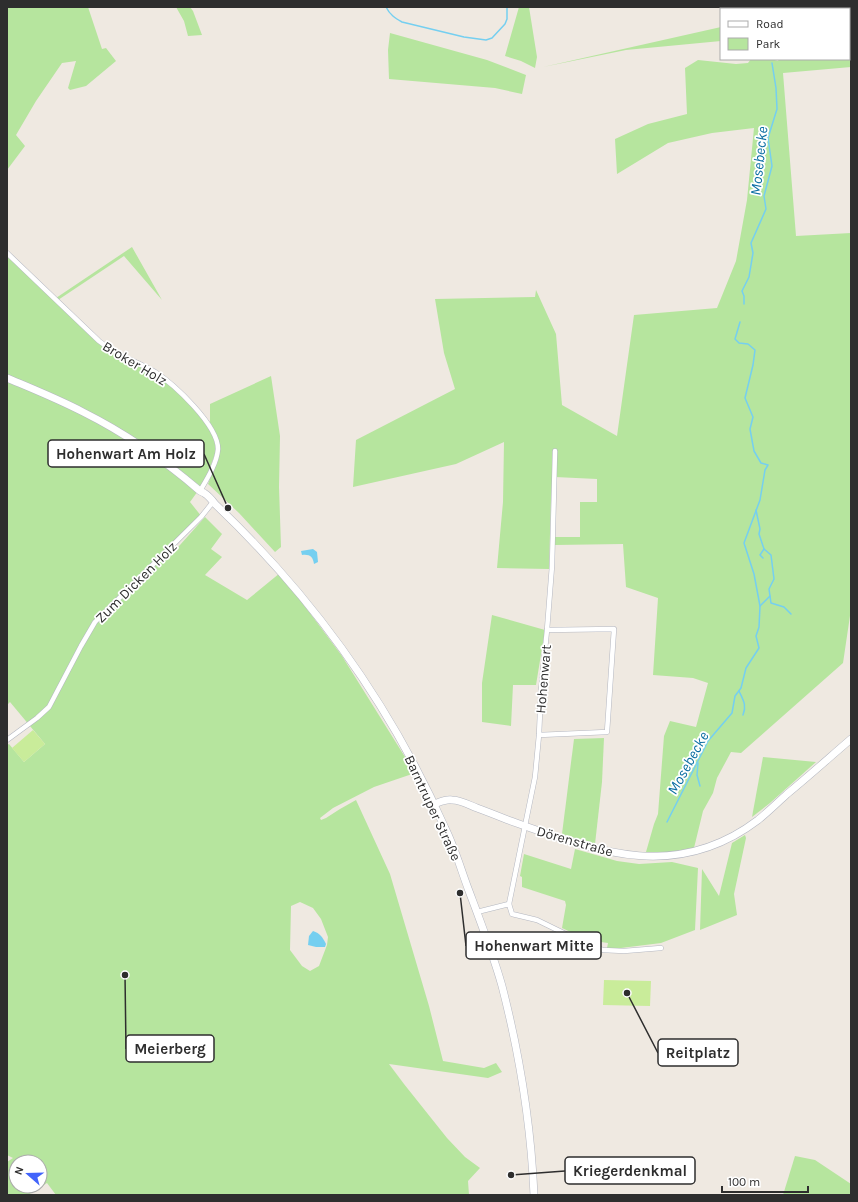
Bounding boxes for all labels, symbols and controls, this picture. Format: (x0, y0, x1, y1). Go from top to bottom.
legend (720, 8, 850, 60)
text: Road (756, 17, 784, 31)
text: Park (756, 37, 781, 51)
water label: Mosebecke (746, 126, 772, 196)
street label: Broker Holz (99, 337, 170, 389)
callout: Hohenwart Am Holz (48, 440, 204, 467)
text: Hohenwart Am Holz (56, 445, 196, 463)
street label: Zum Dicken Holz (92, 538, 181, 627)
street label: Hohenwart (532, 644, 555, 714)
water label: Mosebecke (663, 728, 713, 798)
street label: Barntruper Straße (401, 753, 465, 864)
street label: Dörenstraße (535, 822, 615, 861)
callout: Hohenwart Mitte (466, 932, 601, 959)
text: Hohenwart Mitte (474, 937, 594, 955)
callout: Meierberg (126, 1035, 214, 1062)
callout: Reitplatz (658, 1039, 738, 1066)
text: Meierberg (134, 1040, 206, 1058)
text: Reitplatz (666, 1044, 730, 1062)
north arrow (8, 1154, 48, 1194)
callout: Kriegerdenkmal (565, 1157, 695, 1184)
text: Kriegerdenkmal (573, 1162, 687, 1180)
text: N (12, 1165, 27, 1177)
scale bar (722, 1168, 808, 1194)
text: 100 m (728, 1175, 760, 1189)

